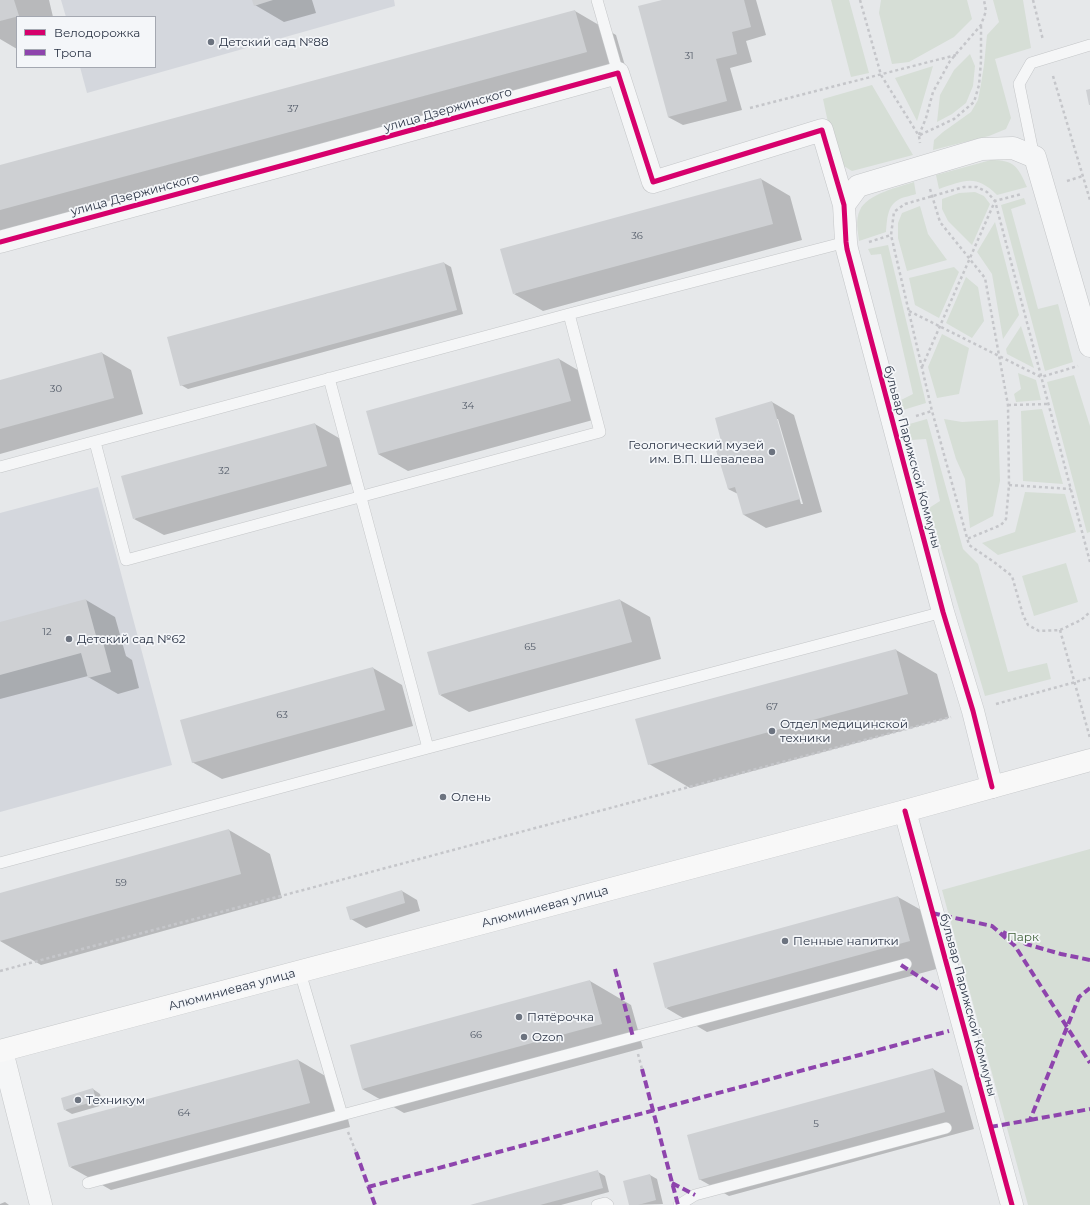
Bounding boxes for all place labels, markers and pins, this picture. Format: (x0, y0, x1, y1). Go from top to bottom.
place label: Детский сад №88 (219, 35, 329, 49)
marker: Детский сад №88 (206, 37, 216, 47)
place label: Геологический музей им. В.П. Шевалева (628, 438, 764, 466)
marker: Геологический музей им. В.П. Шевалева (767, 447, 777, 457)
place label: Детский сад №62 (77, 632, 186, 646)
marker: Детский сад №62 (64, 634, 74, 644)
place label: Отдел медицинской техники (780, 717, 908, 745)
marker: Отдел медицинской техники (767, 726, 777, 736)
place label: Олень (451, 790, 491, 804)
marker: Олень (438, 792, 448, 802)
place label: Пенные напитки (793, 934, 899, 948)
marker: Пенные напитки (780, 936, 790, 946)
place label: Пятёрочка (527, 1010, 594, 1024)
marker: Пятёрочка (514, 1012, 524, 1022)
place label: Ozon (532, 1030, 564, 1044)
marker: Ozon (519, 1032, 529, 1042)
place label: Техникум (86, 1093, 145, 1107)
marker: Техникум (73, 1095, 83, 1105)

